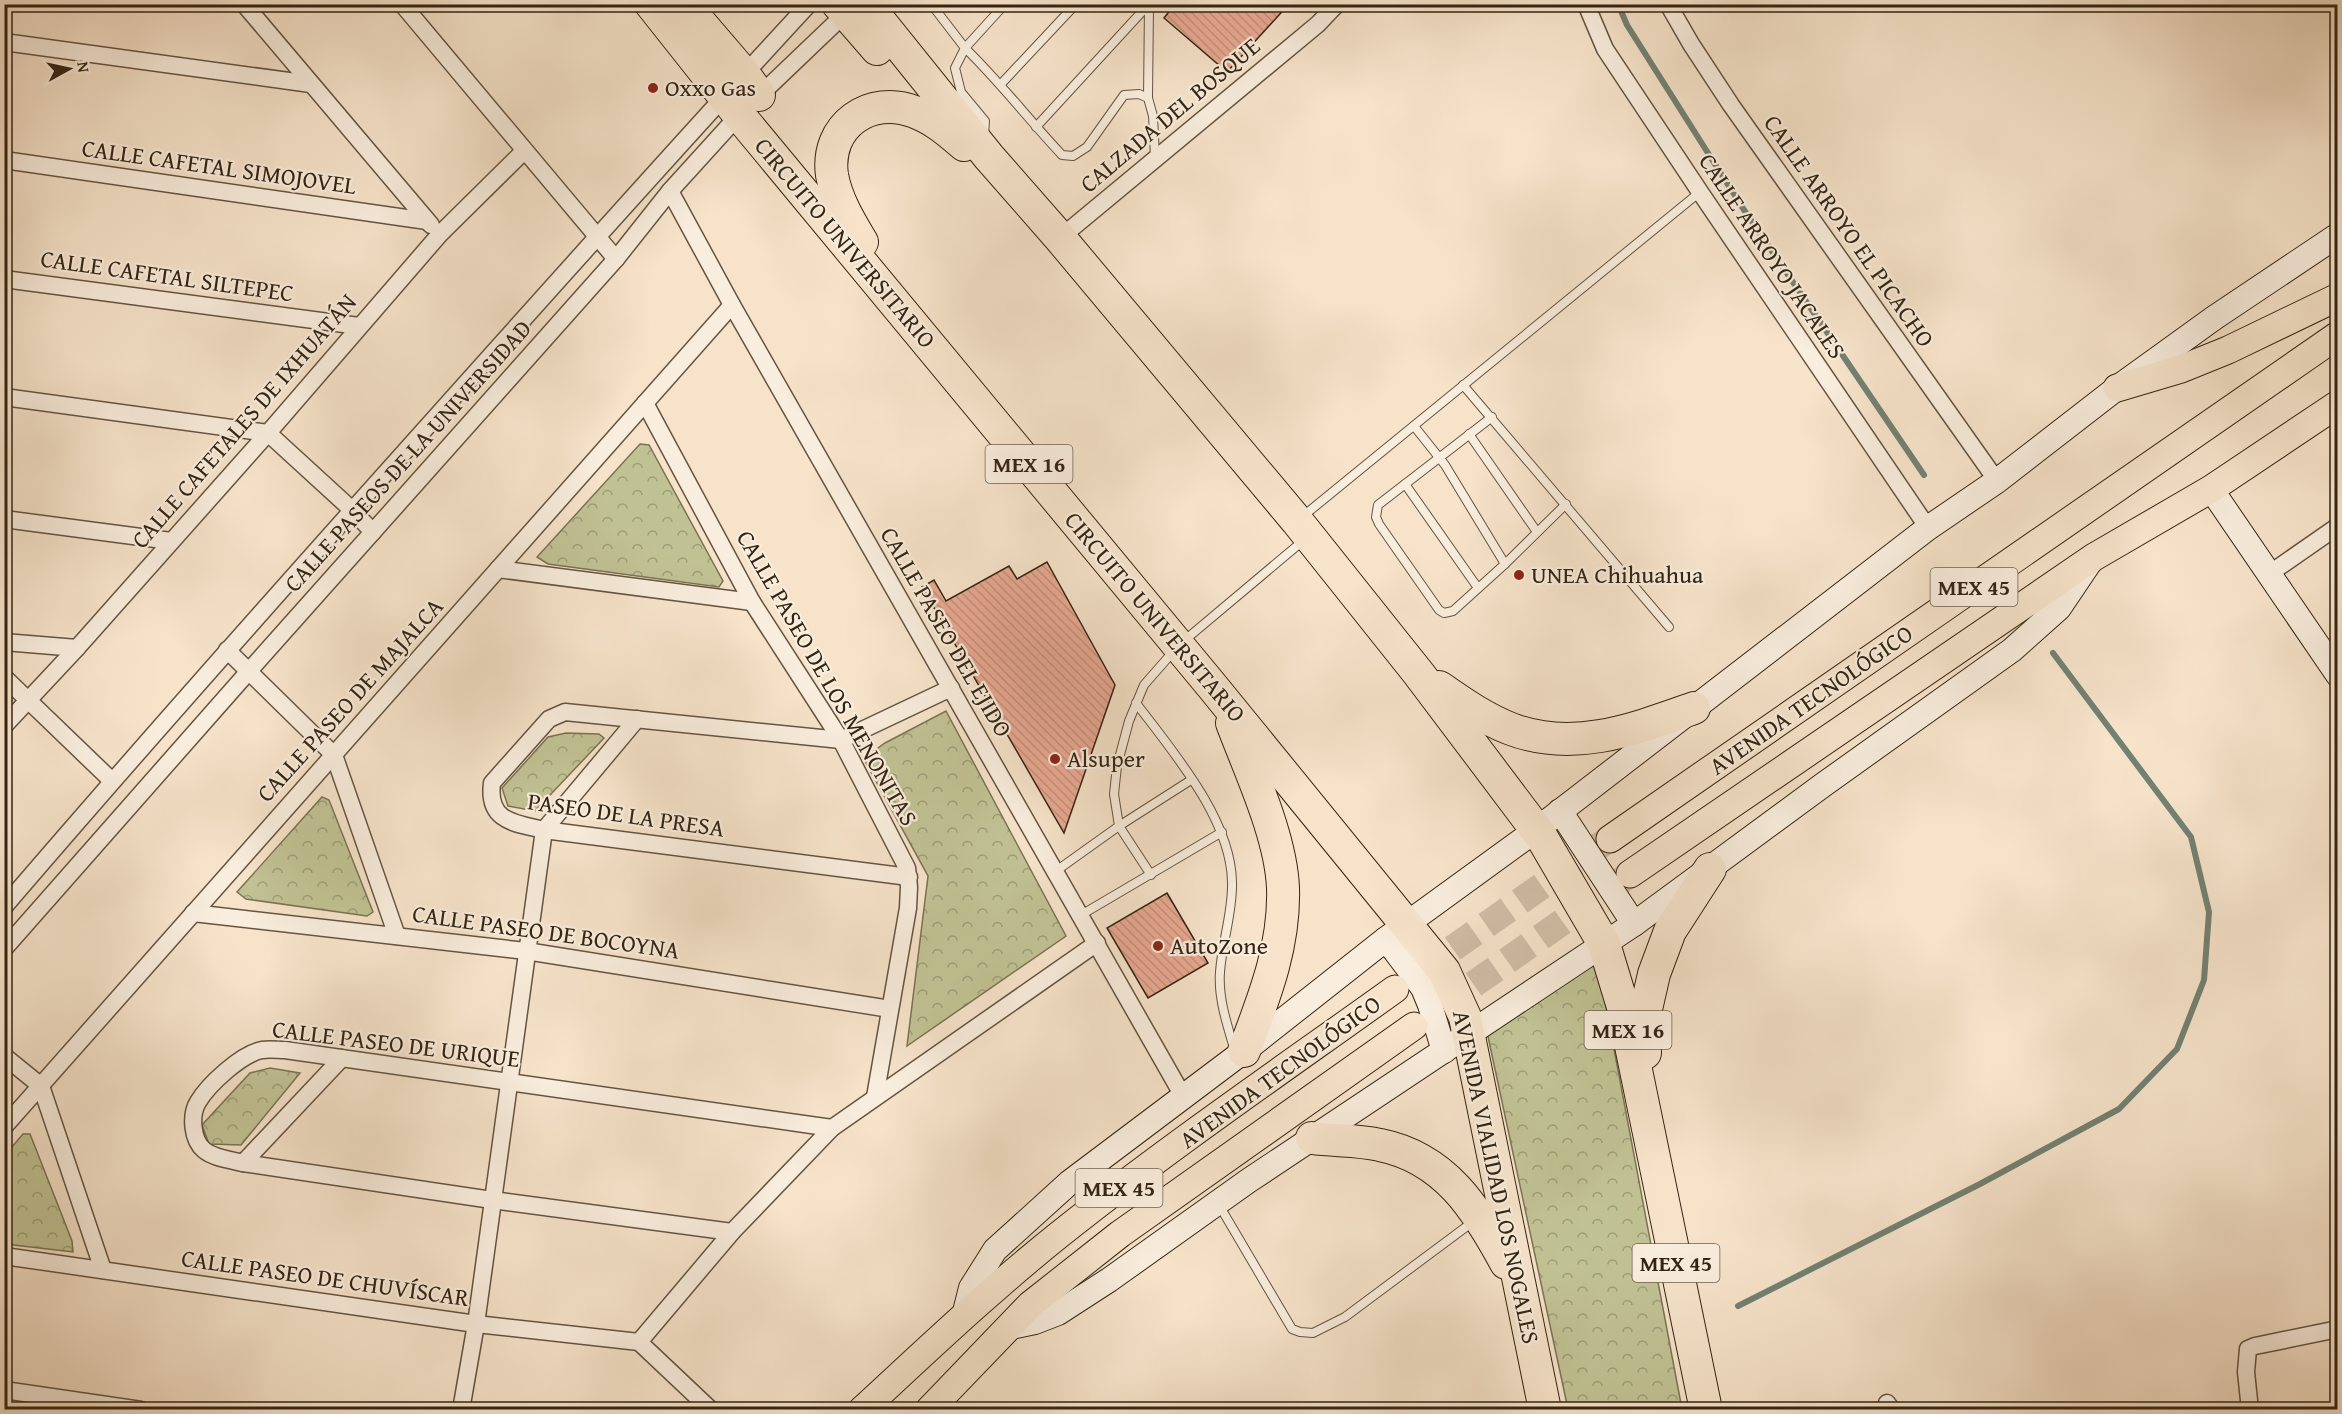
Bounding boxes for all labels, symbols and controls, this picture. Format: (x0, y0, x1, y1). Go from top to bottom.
street label: CALZADA DEL BOSQUE (1072, 29, 1267, 201)
north arrow (39, 39, 99, 99)
text: N (71, 60, 97, 74)
place label: Oxxo Gas (665, 70, 756, 105)
marker: Oxxo Gas (646, 81, 660, 95)
street label: CALLE ARROYO EL PICACHO (1756, 107, 1943, 354)
street label: CALLE CAFETAL SIMOJOVEL (80, 130, 359, 203)
street label: CIRCUITO UNIVERSITARIO (747, 130, 944, 356)
street label: CALLE ARROYO JACALES (1690, 146, 1854, 366)
street label: CALLE CAFETAL SILTEPEC (38, 240, 296, 311)
street label: CALLE CAFETALES DE IXHUATÁN (123, 285, 365, 556)
street label: CALLE PASEOS DE LA UNIVERSIDAD (276, 312, 540, 599)
road number: MEX 16 (986, 445, 1072, 483)
street label: CIRCUITO UNIVERSITARIO (1057, 504, 1254, 730)
street label: CALLE PASEO DEL EJIDO (872, 520, 1021, 743)
street label: CALLE PASEO DE LOS MENONITAS (728, 523, 927, 832)
place label: UNEA Chihuahua (1531, 557, 1704, 592)
marker: UNEA Chihuahua (1512, 568, 1526, 582)
road number: MEX 45 (1930, 568, 2018, 606)
street label: CALLE PASEO DE MAJALCA (248, 589, 451, 810)
street label: AVENIDA TECNOLÓGICO (1702, 616, 1920, 783)
place label: Alsuper (1067, 741, 1145, 776)
marker: Alsuper (1048, 752, 1062, 766)
street label: PASEO DE LA PRESA (525, 783, 727, 846)
street label: CALLE PASEO DE BOCOYNA (410, 895, 682, 968)
place label: AutoZone (1170, 928, 1268, 963)
marker: AutoZone (1151, 939, 1165, 953)
street label: AVENIDA TECNOLÓGICO (1172, 986, 1388, 1157)
street label: AVENIDA VIALIDAD LOS NOGALES (1444, 1007, 1549, 1347)
street label: CALLE PASEO DE URIQUE (270, 1011, 522, 1076)
road number: MEX 16 (1584, 1011, 1672, 1049)
road number: MEX 45 (1076, 1169, 1162, 1207)
street label: CALLE PASEO DE CHUVÍSCAR (179, 1240, 471, 1315)
road number: MEX 45 (1632, 1244, 1720, 1282)

